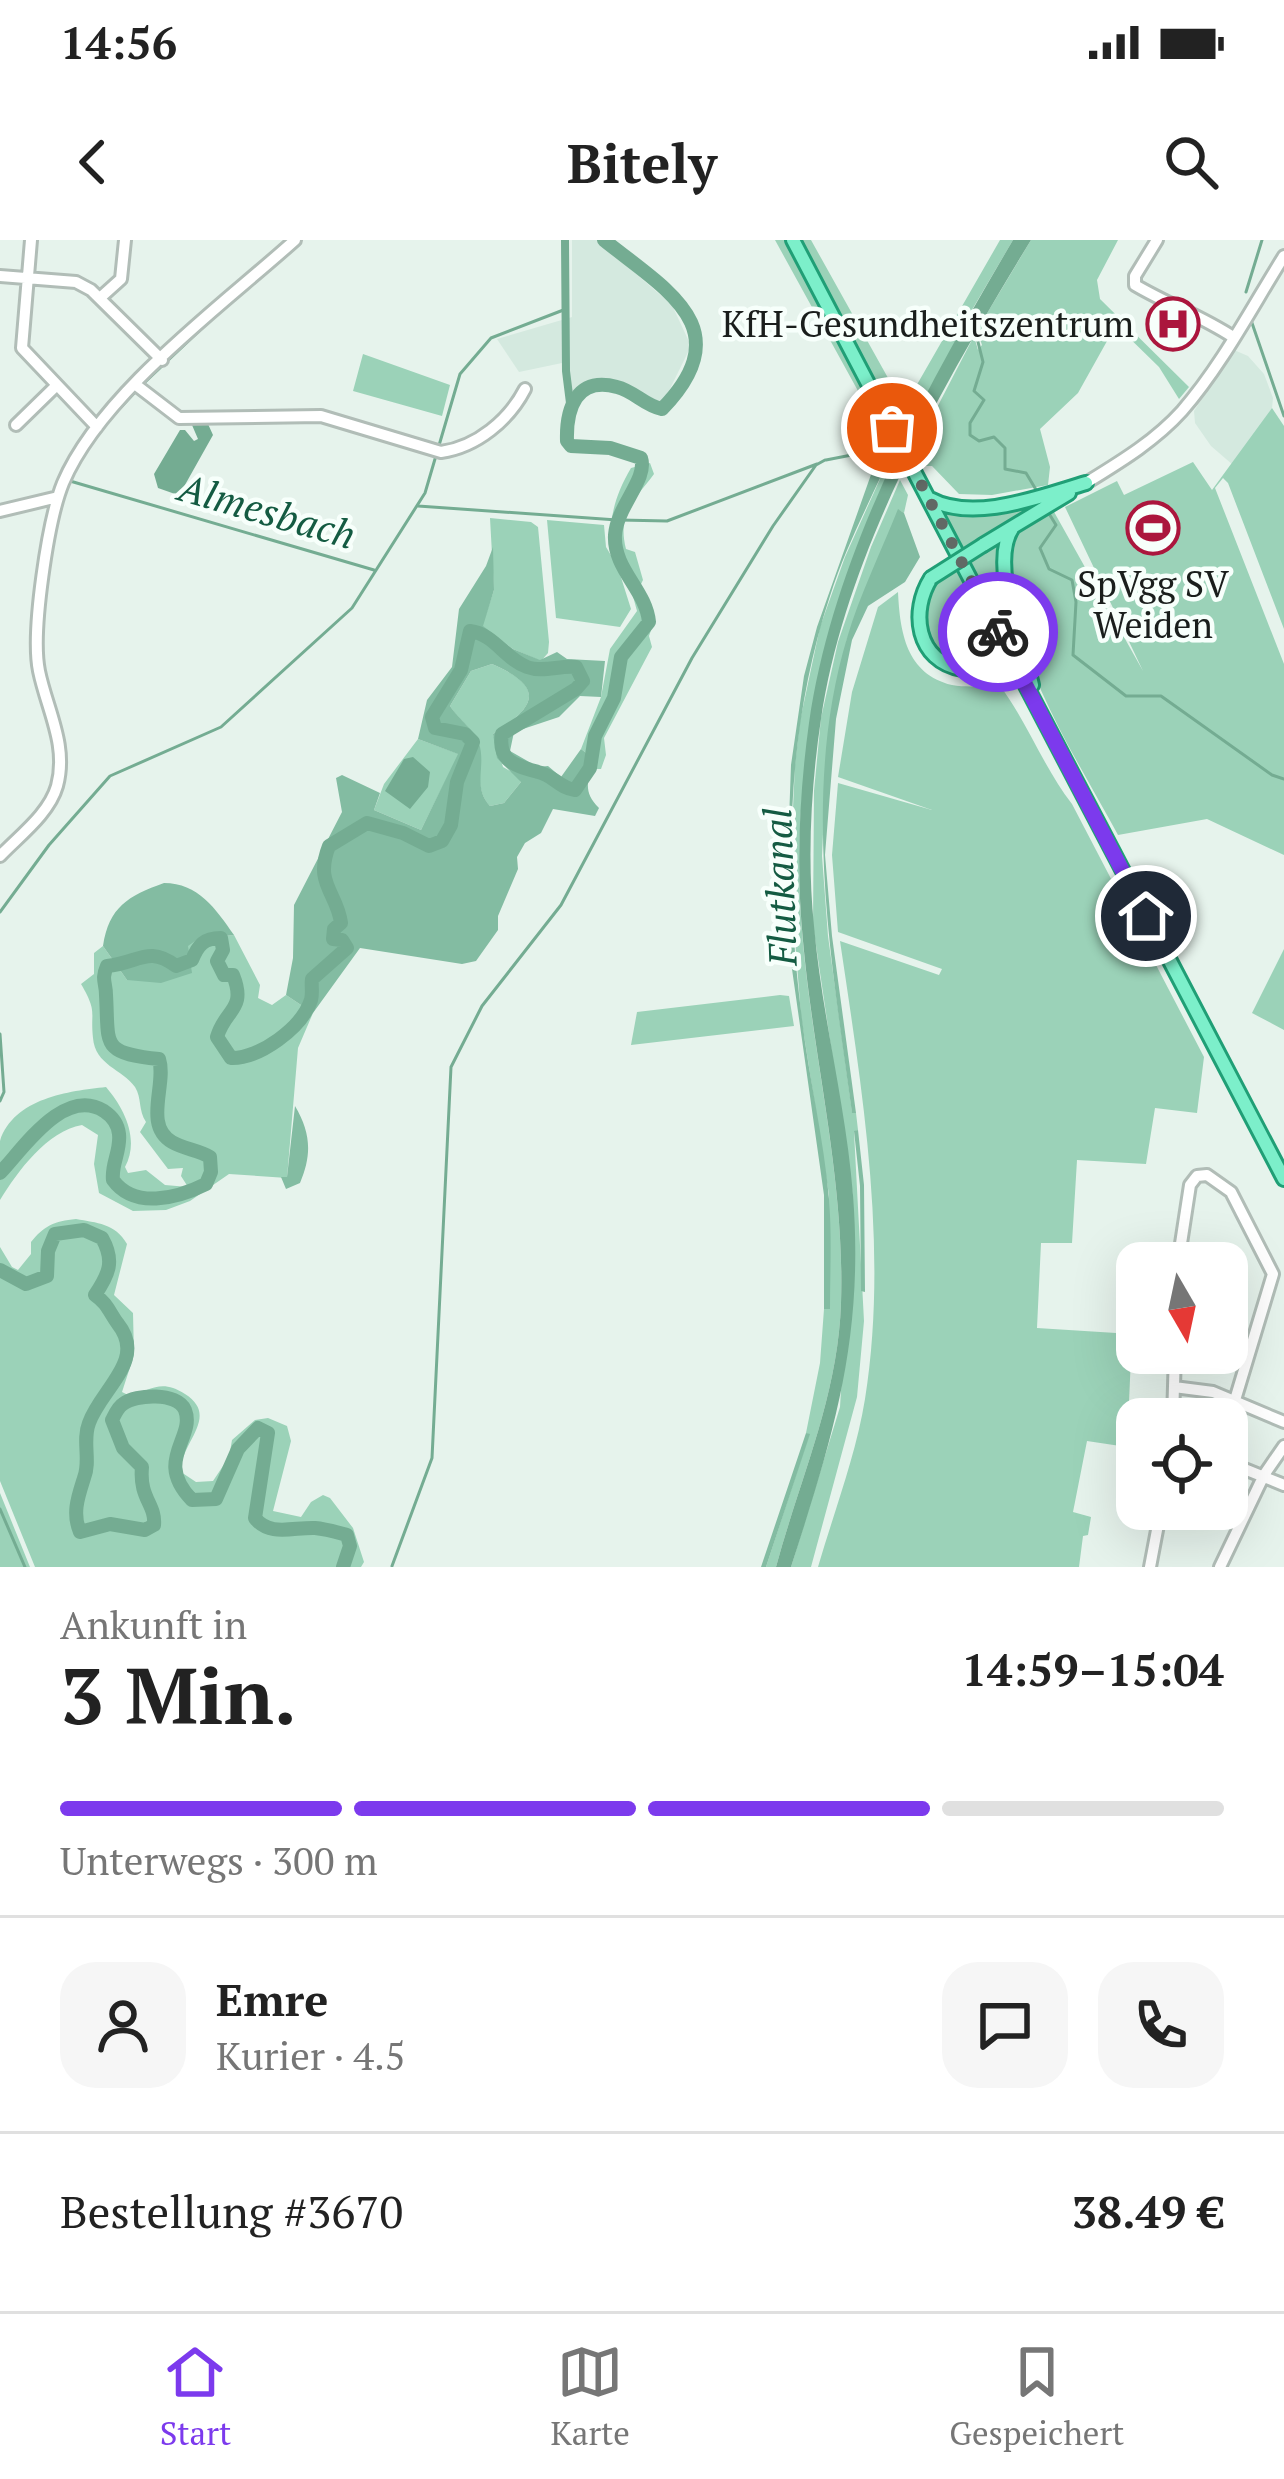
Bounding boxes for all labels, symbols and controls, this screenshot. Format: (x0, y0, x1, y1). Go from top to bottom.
text: 14:56 (60, 12, 177, 72)
text: Bitely (567, 127, 717, 198)
icon: back (60, 129, 126, 195)
icon: search (1158, 129, 1224, 195)
hospital icon: KfH-Gesundheitszentrum (1145, 296, 1201, 352)
place label: KfH-Gesundheitszentrum (722, 300, 1134, 347)
pin (841, 377, 943, 479)
icon: bag (859, 395, 925, 461)
water label: Almesbach (171, 459, 362, 560)
sports icon: SpVgg SV Weiden (1125, 500, 1181, 556)
place label: SpVgg SV Weiden (1077, 560, 1229, 648)
courier (938, 572, 1058, 692)
icon: bike (965, 599, 1031, 665)
water label: Flutkanal (750, 807, 808, 968)
pin (1095, 865, 1197, 967)
icon: home (1113, 883, 1179, 949)
north arrow (1116, 1242, 1248, 1374)
map controls (1116, 1242, 1248, 1530)
button: locate (1116, 1398, 1248, 1530)
text: Ankunft in (60, 1598, 247, 1650)
text: 14:59–15:04 (962, 1639, 1224, 1699)
text: 3 Min. (60, 1643, 297, 1746)
text: Unterwegs · 300 m (60, 1834, 378, 1886)
button: person (60, 1962, 186, 2088)
button: chat (942, 1962, 1068, 2088)
button: phone (1098, 1962, 1224, 2088)
text: Emre (216, 1969, 328, 2029)
text: Kurier · 4.5 (216, 2029, 406, 2081)
text: Bestellung #3670 (60, 2181, 403, 2241)
text: 38.49 € (1071, 2181, 1224, 2241)
tab: Start (160, 2339, 231, 2454)
tab: Karte (550, 2339, 630, 2454)
tab: Gespeichert (949, 2339, 1124, 2454)

